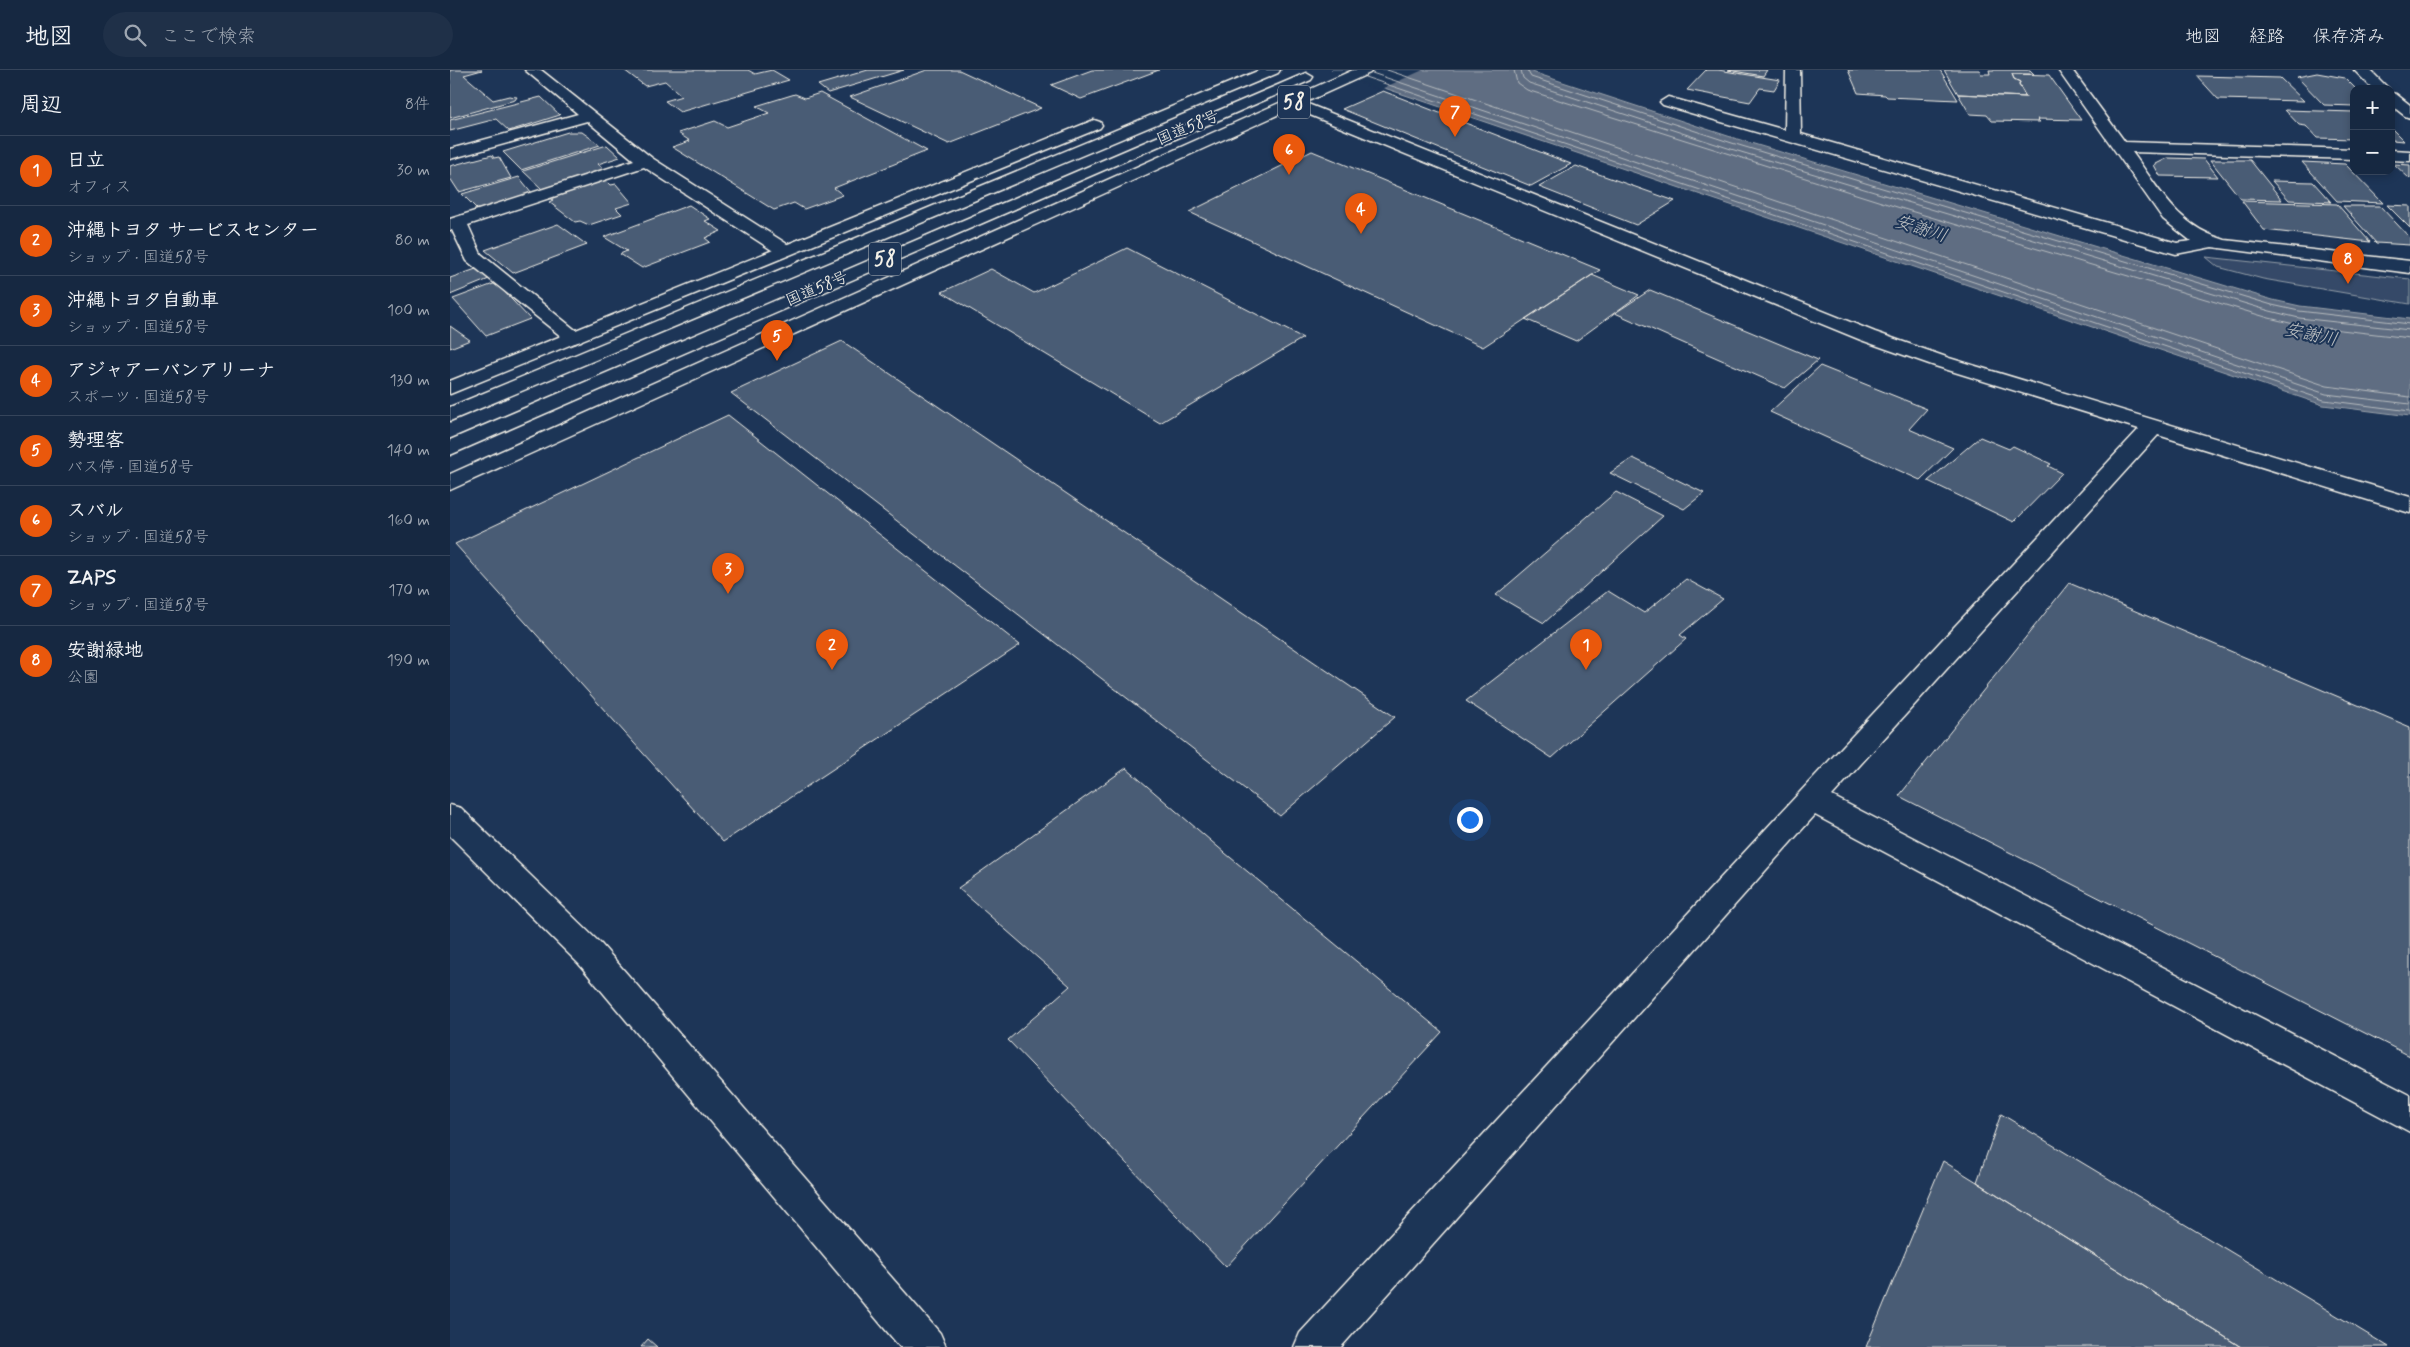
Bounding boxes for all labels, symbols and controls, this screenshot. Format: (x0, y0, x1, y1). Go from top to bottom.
search box (103, 12, 453, 57)
icon: search (121, 21, 149, 49)
text: 地図 (25, 22, 73, 53)
text: ここで検索 (161, 24, 256, 49)
text: 地図 (2185, 25, 2221, 49)
text: 経路 (2249, 25, 2285, 49)
text: 保存済み (2313, 25, 2385, 49)
map controls (2350, 85, 2395, 175)
button: + (2350, 85, 2395, 130)
road number: 58 (1278, 86, 1310, 118)
text: 周辺 (20, 91, 62, 119)
text: 8件 (405, 94, 430, 115)
pin: 7 (1439, 96, 1471, 137)
street label: 国道58号 (1153, 105, 1223, 151)
button: − (2350, 130, 2395, 175)
pin: 6 (1273, 134, 1305, 175)
text: 日立 (67, 148, 105, 173)
text: 1 (32, 160, 40, 181)
text: 30 m (397, 160, 430, 181)
text: オフィス (67, 177, 131, 198)
pin: 4 (1345, 193, 1377, 234)
water label: 安謝川 (1892, 209, 1950, 249)
text: 沖縄トヨタ サービスセンター (67, 218, 319, 243)
text: 2 (32, 230, 40, 251)
text: 80 m (395, 230, 430, 251)
road number: 58 (869, 242, 901, 275)
pin: 8 (2332, 243, 2364, 284)
text: ショップ · 国道58号 (67, 247, 209, 268)
street label: 国道58号 (782, 266, 852, 312)
text: 沖縄トヨタ自動車 (67, 288, 219, 313)
text: 3 (32, 300, 40, 321)
text: 100 m (387, 300, 430, 321)
text: ショップ · 国道58号 (67, 317, 209, 338)
water label: 安謝川 (2282, 318, 2340, 352)
pin: 5 (761, 320, 793, 361)
text: アジャアーバンアリーナ (67, 358, 275, 383)
text: 4 (31, 370, 41, 391)
text: 130 m (389, 370, 430, 391)
text: スポーツ · 国道58号 (67, 387, 209, 408)
text: 勢理客 (67, 428, 124, 453)
text: 5 (31, 440, 41, 461)
text: 140 m (386, 440, 430, 461)
text: バス停 · 国道58号 (67, 457, 194, 478)
text: スバル (67, 498, 124, 523)
text: 6 (32, 510, 40, 531)
text: 160 m (387, 510, 430, 531)
text: ショップ · 国道58号 (67, 527, 209, 548)
pin: 3 (712, 553, 744, 594)
text: ZAPS (67, 566, 116, 591)
text: 7 (31, 580, 41, 601)
text: 170 m (388, 580, 430, 601)
text: ショップ · 国道58号 (67, 595, 209, 616)
pin: 2 (816, 629, 848, 670)
pin: 1 (1570, 629, 1602, 670)
text: 安謝緑地 (67, 638, 143, 663)
text: 8 (31, 650, 41, 671)
text: 190 m (387, 650, 430, 671)
text: 公園 (67, 667, 99, 688)
your location (1457, 807, 1483, 833)

